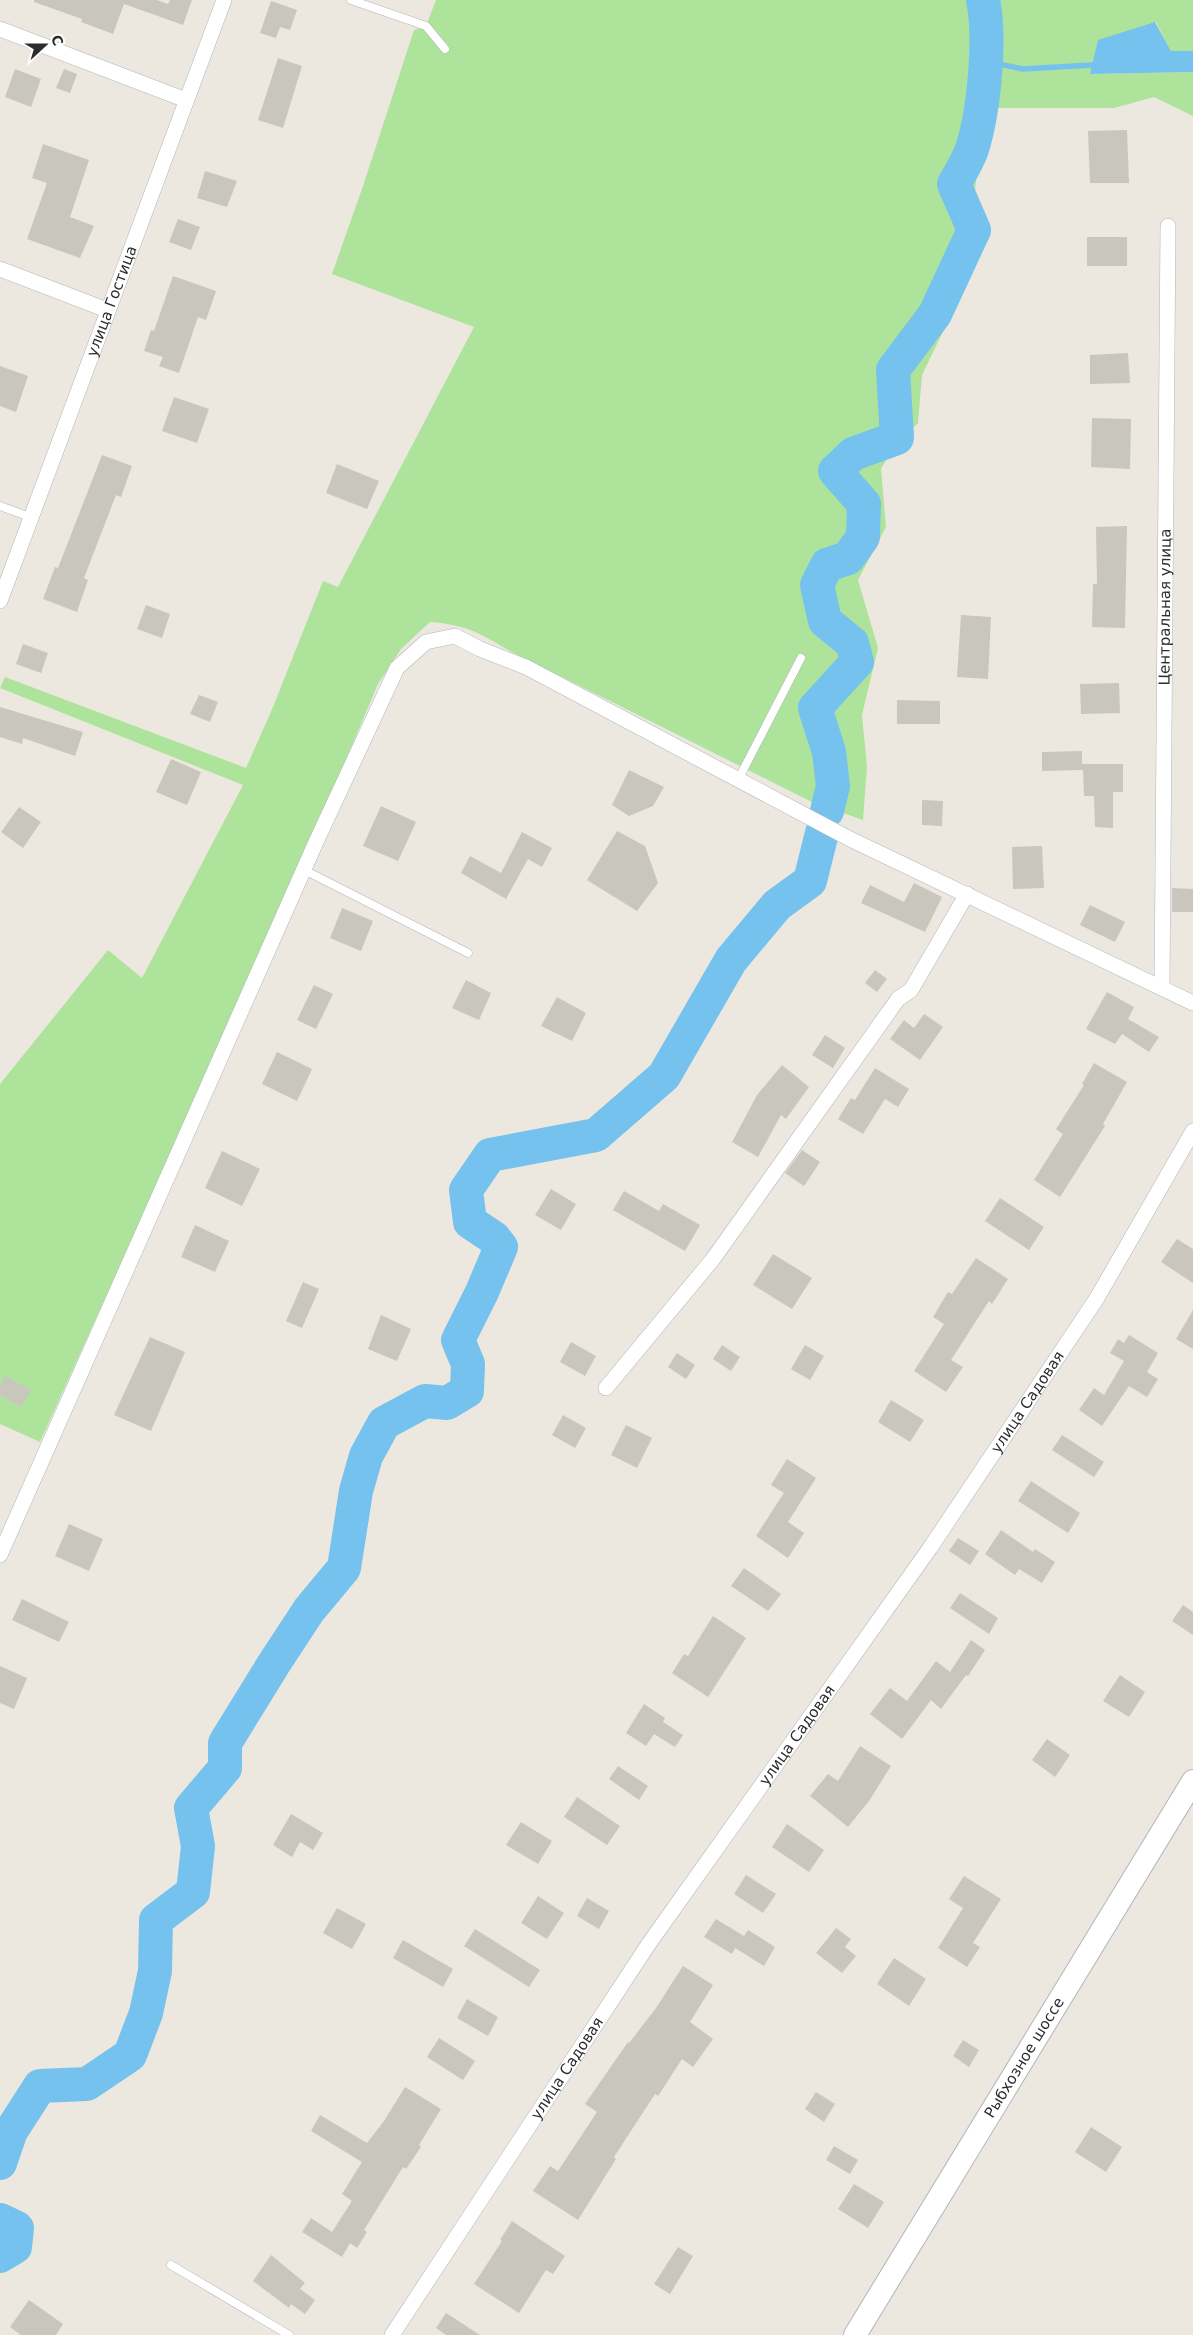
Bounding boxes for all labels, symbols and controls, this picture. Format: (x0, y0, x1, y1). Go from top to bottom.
north arrow (20, 20, 70, 70)
text: С (48, 33, 66, 48)
street label: улица Гостица (83, 243, 141, 359)
street label: Центральная улица (1155, 528, 1175, 686)
street label: улица Садовая (987, 1348, 1068, 1456)
street label: улица Садовая (755, 1681, 839, 1789)
street label: Рыбхозное шоссе (981, 1994, 1068, 2121)
street label: улица Садовая (527, 2014, 607, 2123)

